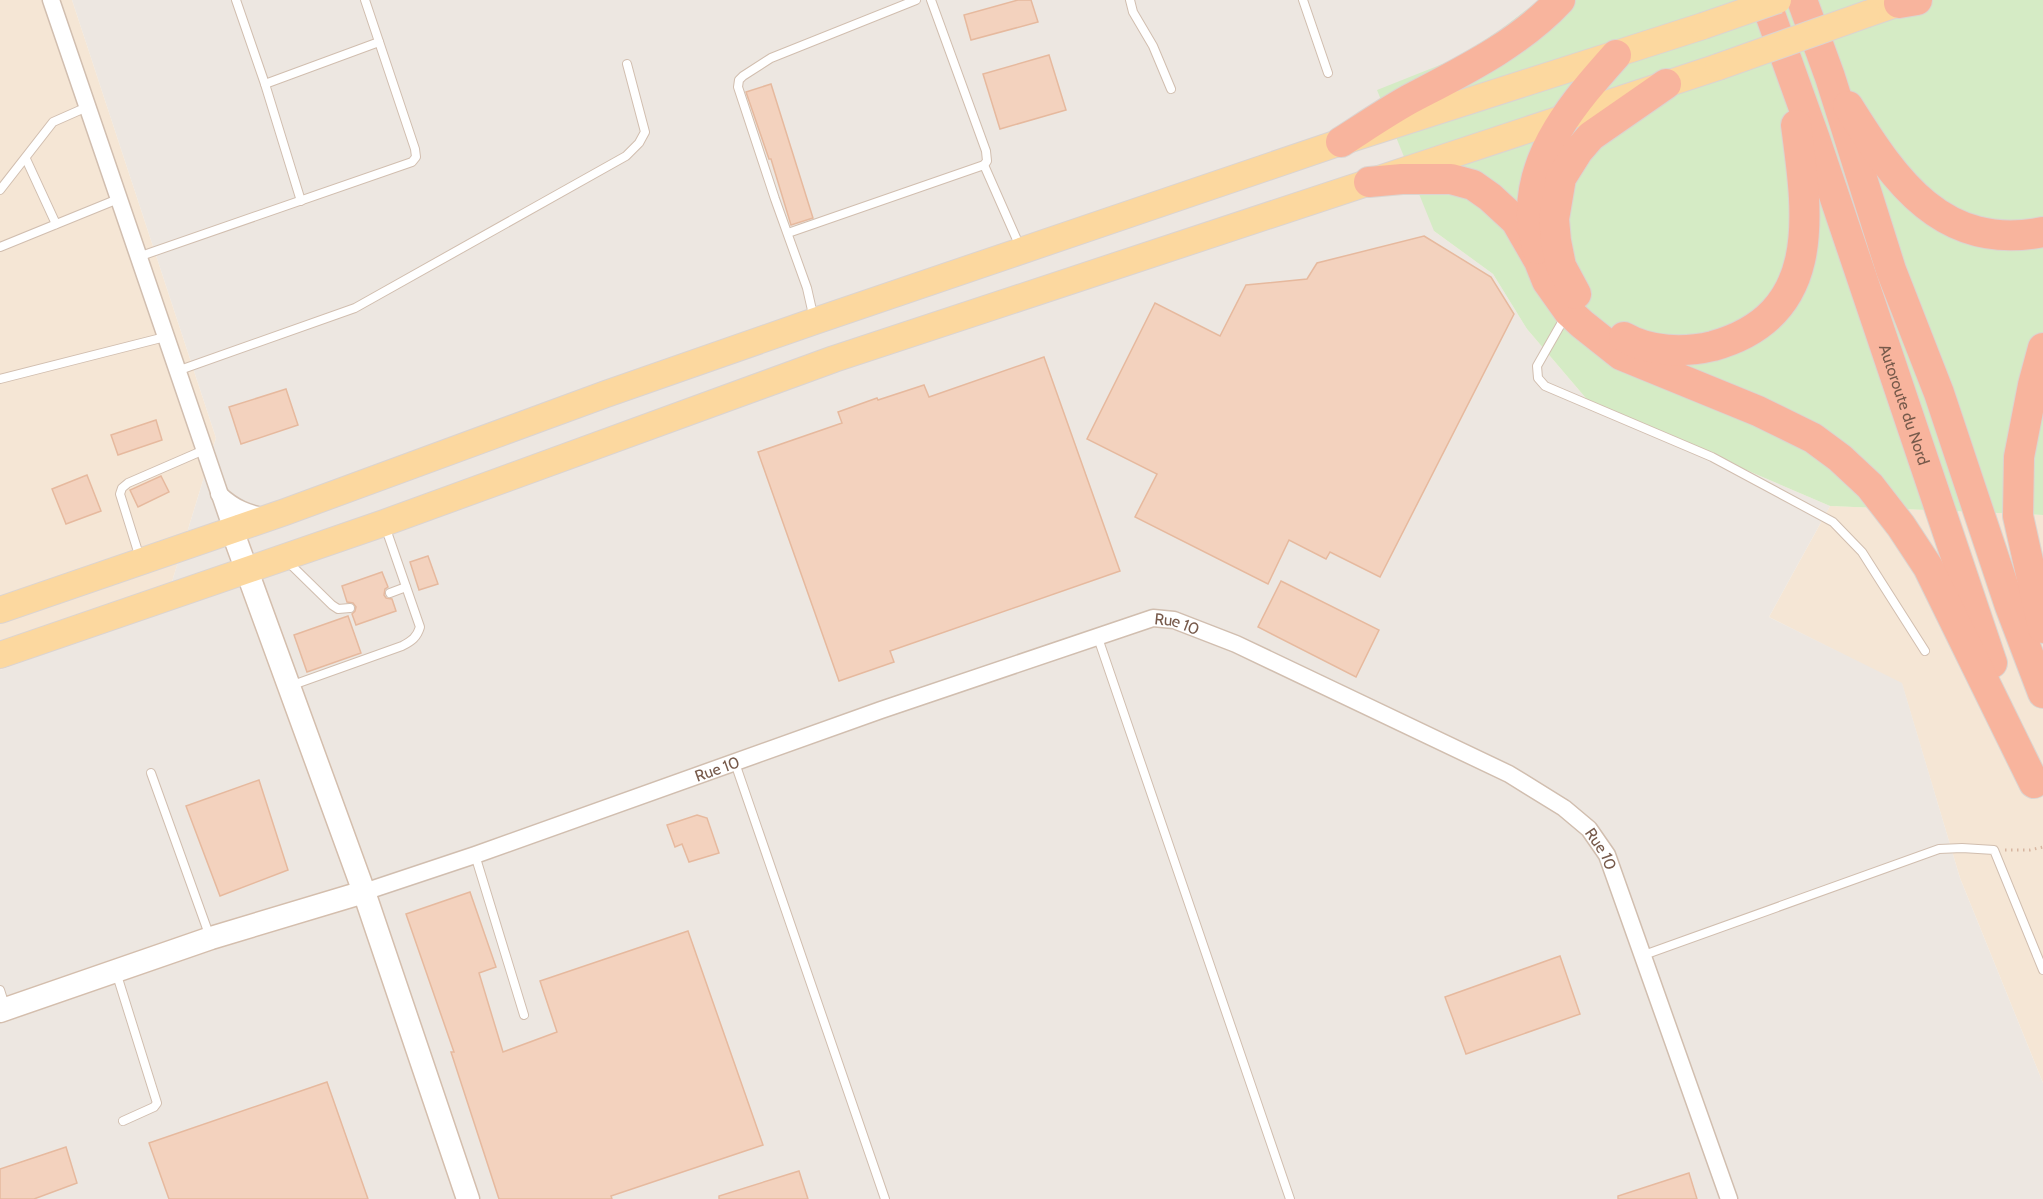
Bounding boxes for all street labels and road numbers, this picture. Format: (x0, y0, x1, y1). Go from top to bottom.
street label: Autoroute du Nord (1876, 342, 1934, 467)
street label: Rue 10 (1154, 609, 1202, 638)
street label: Rue 10 (692, 752, 742, 785)
street label: Rue 10 (1581, 824, 1621, 872)

